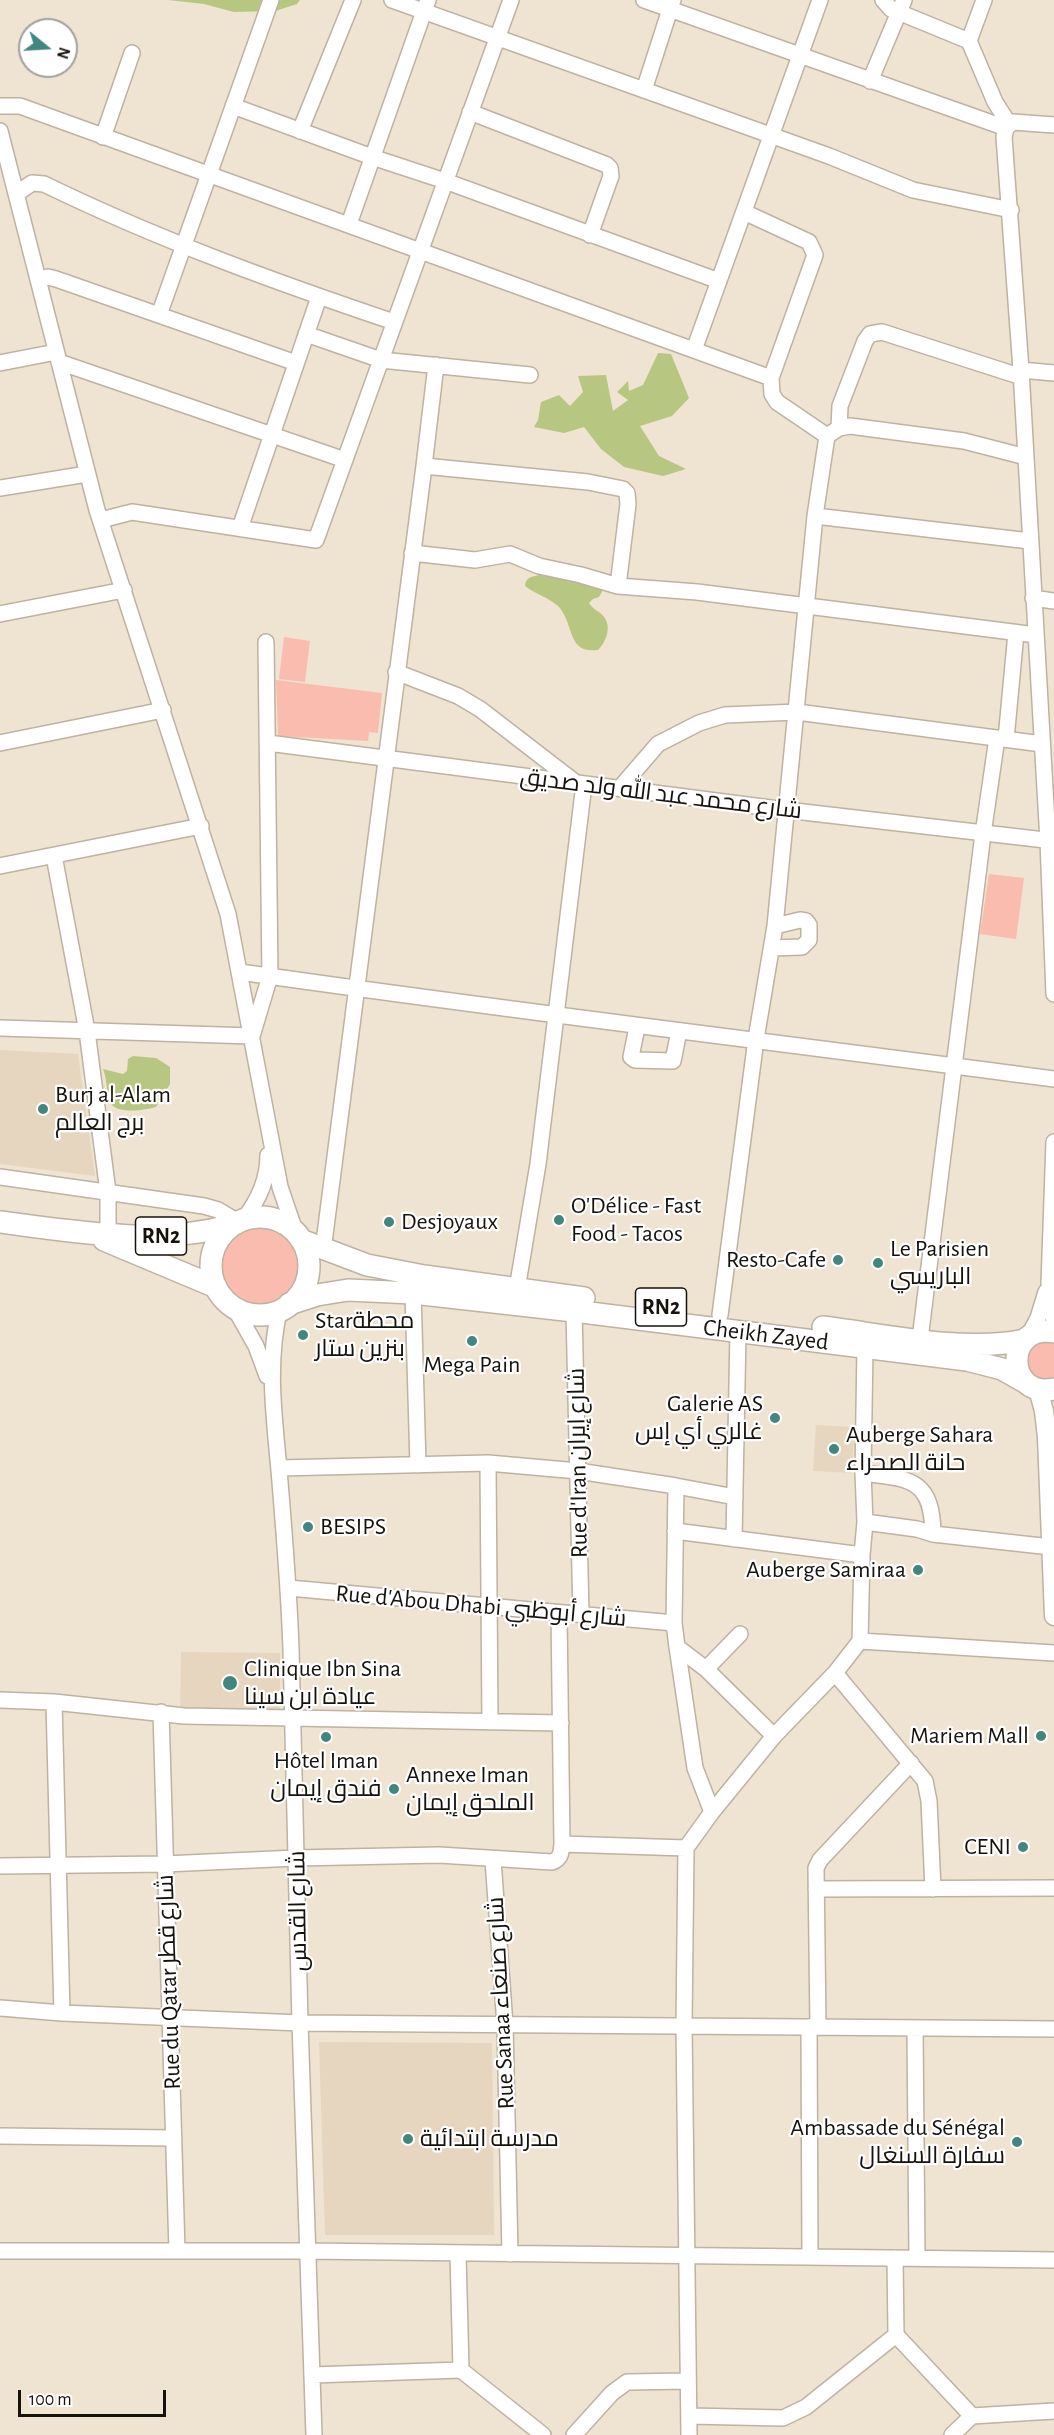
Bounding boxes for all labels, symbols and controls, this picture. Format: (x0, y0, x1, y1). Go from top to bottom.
north arrow (18, 18, 78, 78)
text: N (54, 45, 73, 61)
street label: شارع محمد عبد الله ولد صديق (518, 762, 804, 826)
place label: Burj al-Alam برج العالم (55, 1081, 171, 1137)
marker: Burj al-Alam برج العالم (36, 1102, 50, 1116)
place label: O'Délice - Fast Food - Tacos (571, 1192, 701, 1248)
place label: Desjoyaux (401, 1208, 498, 1236)
marker: O'Délice - Fast Food - Tacos (552, 1213, 566, 1227)
marker: Desjoyaux (382, 1215, 396, 1229)
road number: RN2 (136, 1217, 186, 1255)
place label: Le Parisien الباريسي (890, 1235, 989, 1291)
place label: Resto-Cafe (726, 1246, 826, 1274)
marker: Resto-Cafe (831, 1253, 845, 1267)
marker: Le Parisien الباريسي (871, 1256, 885, 1270)
road number: RN2 (636, 1288, 686, 1326)
place label: Starمحطة بنزين ستار (315, 1307, 414, 1363)
street label: Cheikh Zayed (702, 1313, 830, 1357)
marker: Starمحطة بنزين ستار (296, 1328, 310, 1342)
marker: Mega Pain (465, 1334, 479, 1348)
place label: Mega Pain (424, 1351, 520, 1379)
street label: Rue d'Iran شارع إيران (562, 1368, 594, 1558)
place label: Galerie AS غالري أي إس (635, 1390, 763, 1446)
marker: Galerie AS غالري أي إس (768, 1411, 782, 1425)
place label: Auberge Sahara حانة الصحراء (846, 1421, 993, 1477)
marker: Auberge Sahara حانة الصحراء (827, 1442, 841, 1456)
place label: BESIPS (320, 1513, 386, 1541)
marker: BESIPS (301, 1520, 315, 1534)
place label: Auberge Samiraa (746, 1556, 906, 1584)
marker: Auberge Samiraa (911, 1563, 925, 1577)
street label: Rue d'Abou Dhabi شارع أبوظبي (334, 1579, 628, 1633)
place label: Clinique Ibn Sina عيادة ابن سينا (244, 1655, 401, 1711)
marker: Clinique Ibn Sina عيادة ابن سينا (221, 1674, 239, 1692)
place label: Mariem Mall (910, 1722, 1029, 1750)
marker: Mariem Mall (1034, 1729, 1048, 1743)
marker: Hôtel Iman فندق إيمان (319, 1730, 333, 1744)
place label: Hôtel Iman فندق إيمان (270, 1747, 382, 1803)
place label: Annexe Iman الملحق إيمان (406, 1761, 535, 1817)
marker: Annexe Iman الملحق إيمان (387, 1782, 401, 1796)
place label: CENI (964, 1833, 1011, 1861)
marker: CENI (1016, 1840, 1030, 1854)
street label: شارع القدس (283, 1850, 313, 1972)
street label: Rue du Qatar شارع قطر (151, 1874, 187, 2090)
street label: Rue Sanaa شارع صنعاء (481, 1896, 521, 2110)
place label: Ambassade du Sénégal سفارة السنغال (790, 2114, 1005, 2170)
place label: مدرسة ابتدائية (420, 2125, 559, 2153)
marker: مدرسة ابتدائية (401, 2132, 415, 2146)
marker: Ambassade du Sénégal سفارة السنغال (1010, 2135, 1024, 2149)
scale bar (21, 2378, 170, 2416)
text: 100 m (29, 2391, 72, 2409)

